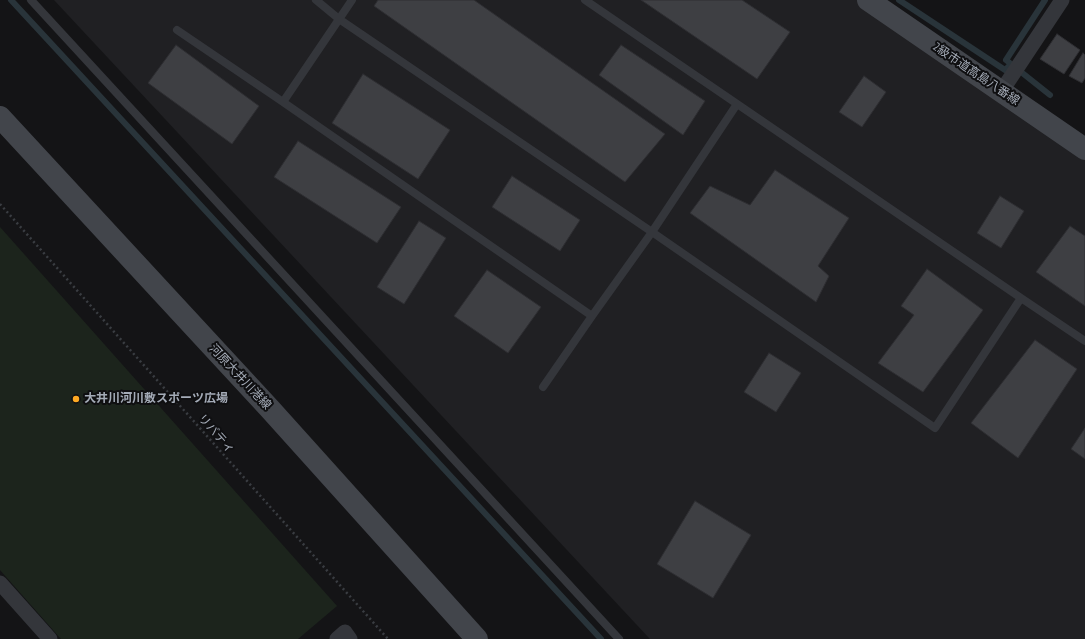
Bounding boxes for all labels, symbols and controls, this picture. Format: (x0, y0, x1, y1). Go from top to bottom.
street label: 2級市道高島八番線 (930, 40, 1022, 108)
street label: 河原大井川港線 (206, 341, 274, 413)
place label: 大井川河川敷スポーツ広場 (84, 392, 228, 406)
marker: 大井川河川敷スポーツ広場 (71, 394, 81, 404)
street label: リバティ (195, 411, 237, 457)

